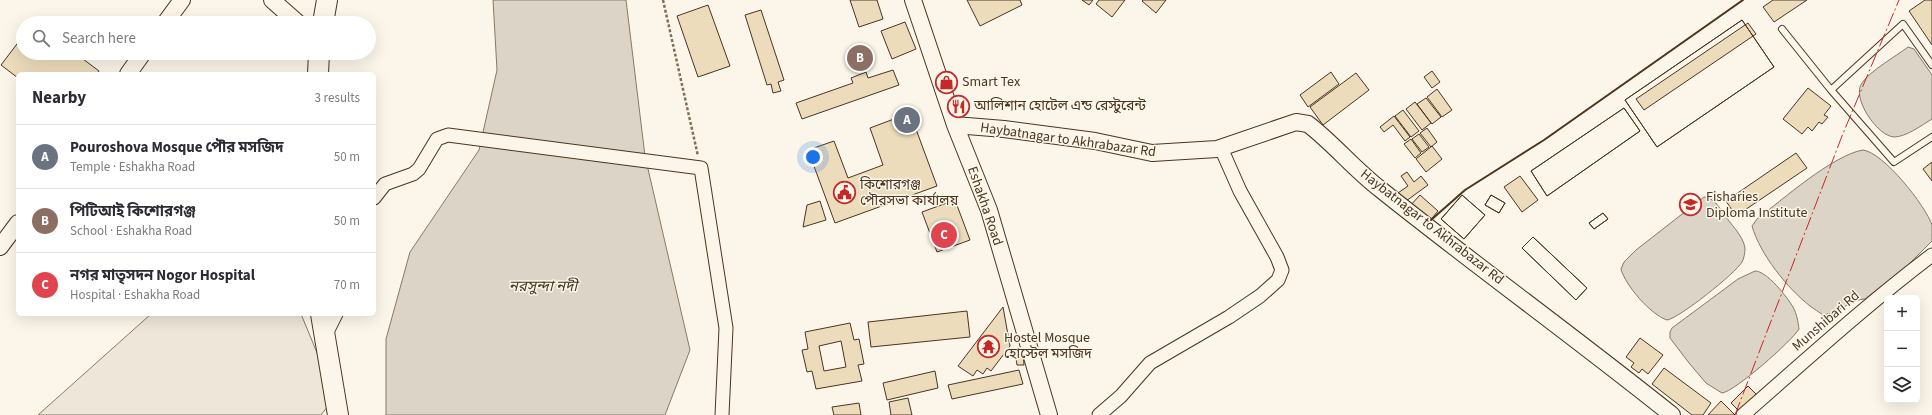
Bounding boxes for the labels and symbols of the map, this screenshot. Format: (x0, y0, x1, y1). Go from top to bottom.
pin: B (847, 43, 873, 73)
shop icon: Smart Tex (934, 69, 960, 95)
place label: Smart Tex (962, 72, 1021, 92)
restaurant icon: আলিশান হোটেল এন্ড রেস্টুরেন্ট (945, 93, 971, 119)
place label: আলিশান হোটেল এন্ড রেস্টুরেন্ট (973, 96, 1147, 116)
pin: A (894, 105, 920, 135)
street label: Haybatnagar to Akhrabazar Rd (979, 118, 1157, 162)
your location (803, 147, 823, 167)
street label: Eshakha Road (962, 164, 1008, 248)
street label: Haybatnagar to Akhrabazar Rd (1356, 165, 1508, 289)
place label: কিশোরগঞ্জ পৌরসভা কার্যালয় (859, 175, 958, 211)
public building icon: কিশোরগঞ্জ পৌরসভা কার্যালয় (831, 180, 857, 206)
place label: Fisharies Diploma Institute (1706, 187, 1807, 223)
school or university icon: Fisharies Diploma Institute (1677, 192, 1703, 218)
pin: C (931, 220, 957, 250)
water label: নরসুন্দা নদী (509, 276, 580, 297)
street label: Munshibari Rd (1788, 286, 1864, 356)
place label: Hostel Mosque হোস্টেল মসজিদ (1004, 328, 1092, 364)
temple icon: Hostel Mosque হোস্টেল মসজিদ (975, 333, 1001, 359)

